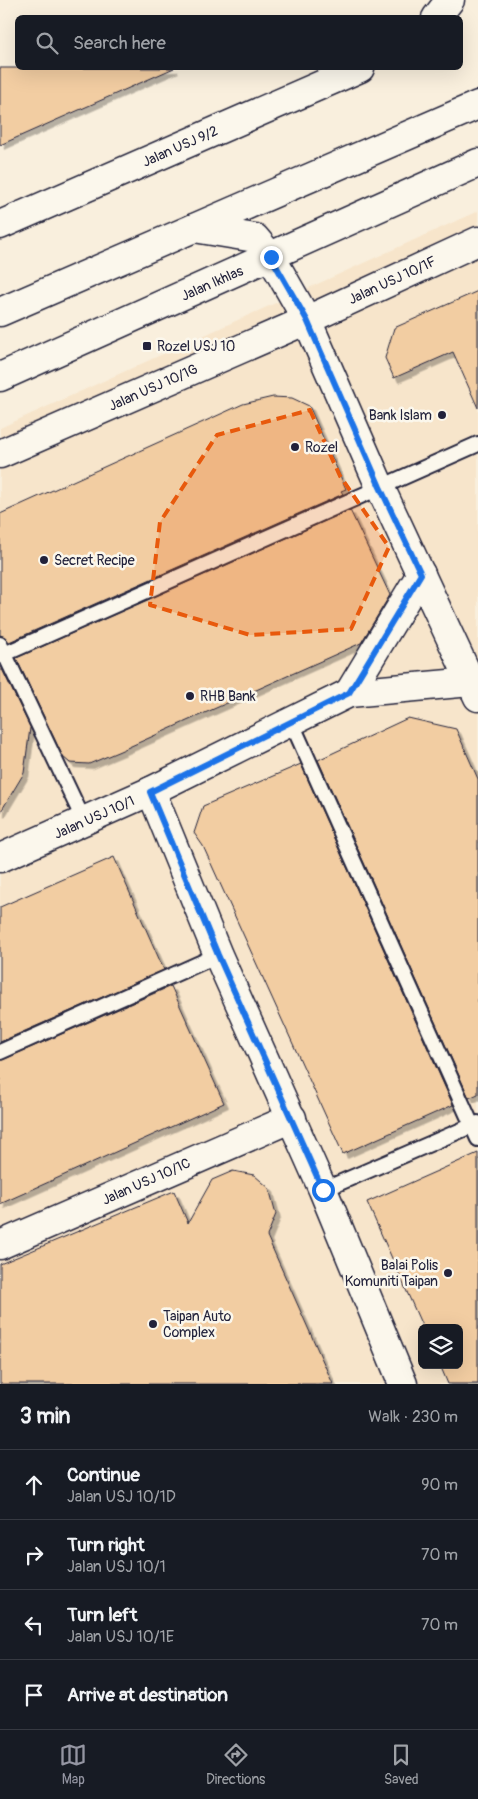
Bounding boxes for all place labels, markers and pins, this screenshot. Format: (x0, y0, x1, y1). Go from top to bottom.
place label: Rozel USJ 10 (157, 338, 235, 355)
marker: Rozel USJ 10 (141, 340, 153, 352)
place label: Bank Islam (369, 407, 432, 424)
marker: Bank Islam (436, 409, 448, 421)
place label: Rozel (305, 439, 338, 456)
marker: Rozel (289, 441, 301, 453)
place label: Secret Recipe (54, 552, 135, 569)
marker: Secret Recipe (38, 554, 50, 566)
place label: RHB Bank (200, 688, 256, 705)
marker: RHB Bank (184, 690, 196, 702)
place label: Balai Polis Komuniti Taipan (345, 1257, 439, 1290)
marker: Balai Polis Komuniti Taipan (442, 1267, 454, 1279)
place label: Taipan Auto Complex (163, 1308, 232, 1341)
marker: Taipan Auto Complex (147, 1318, 159, 1330)

